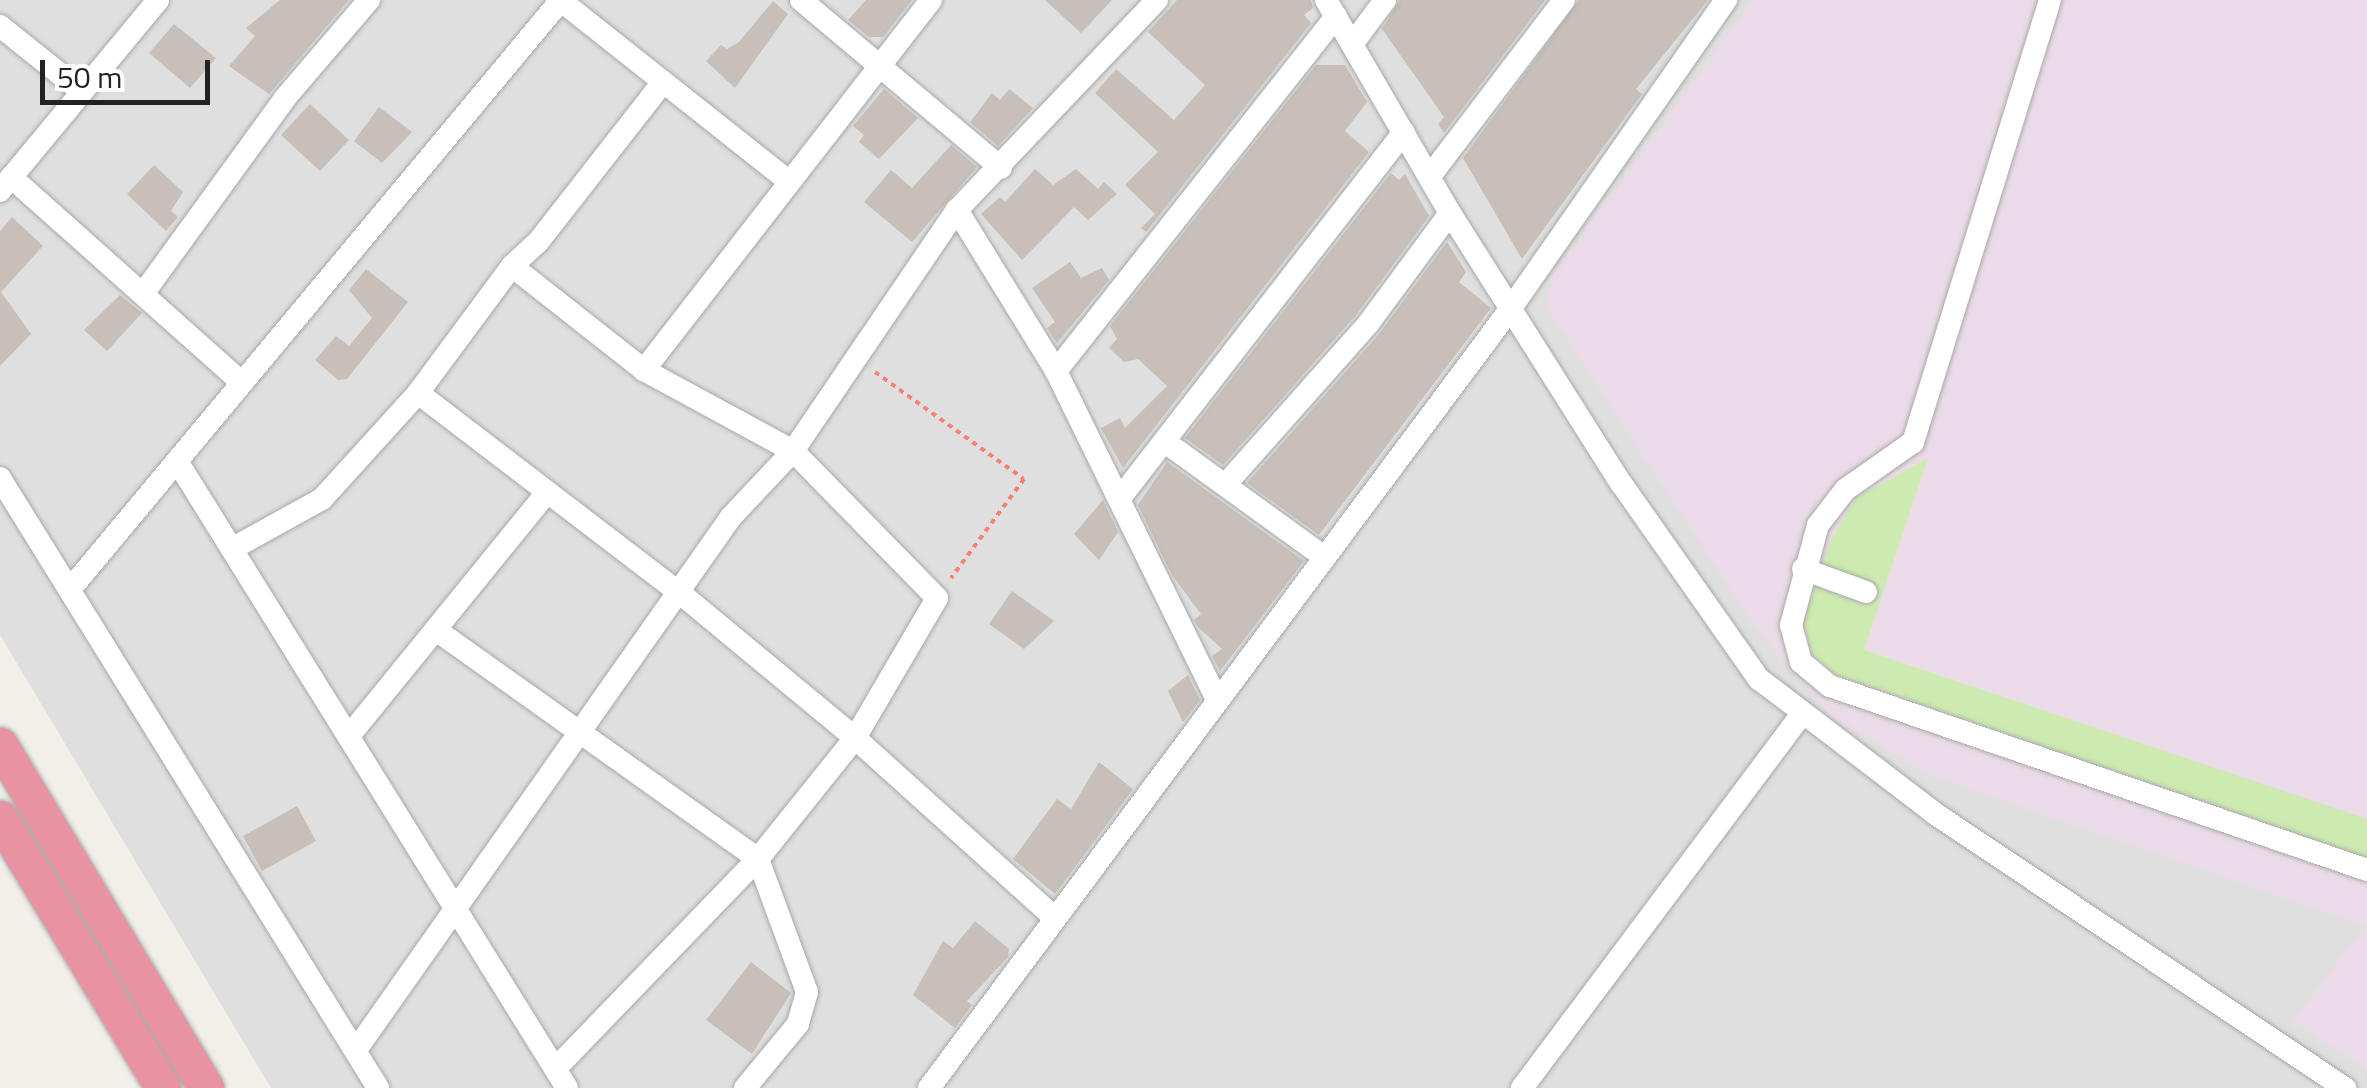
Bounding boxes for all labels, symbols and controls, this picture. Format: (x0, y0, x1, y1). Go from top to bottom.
scale bar (45, 40, 215, 102)
text: 50 m (57, 54, 122, 100)

